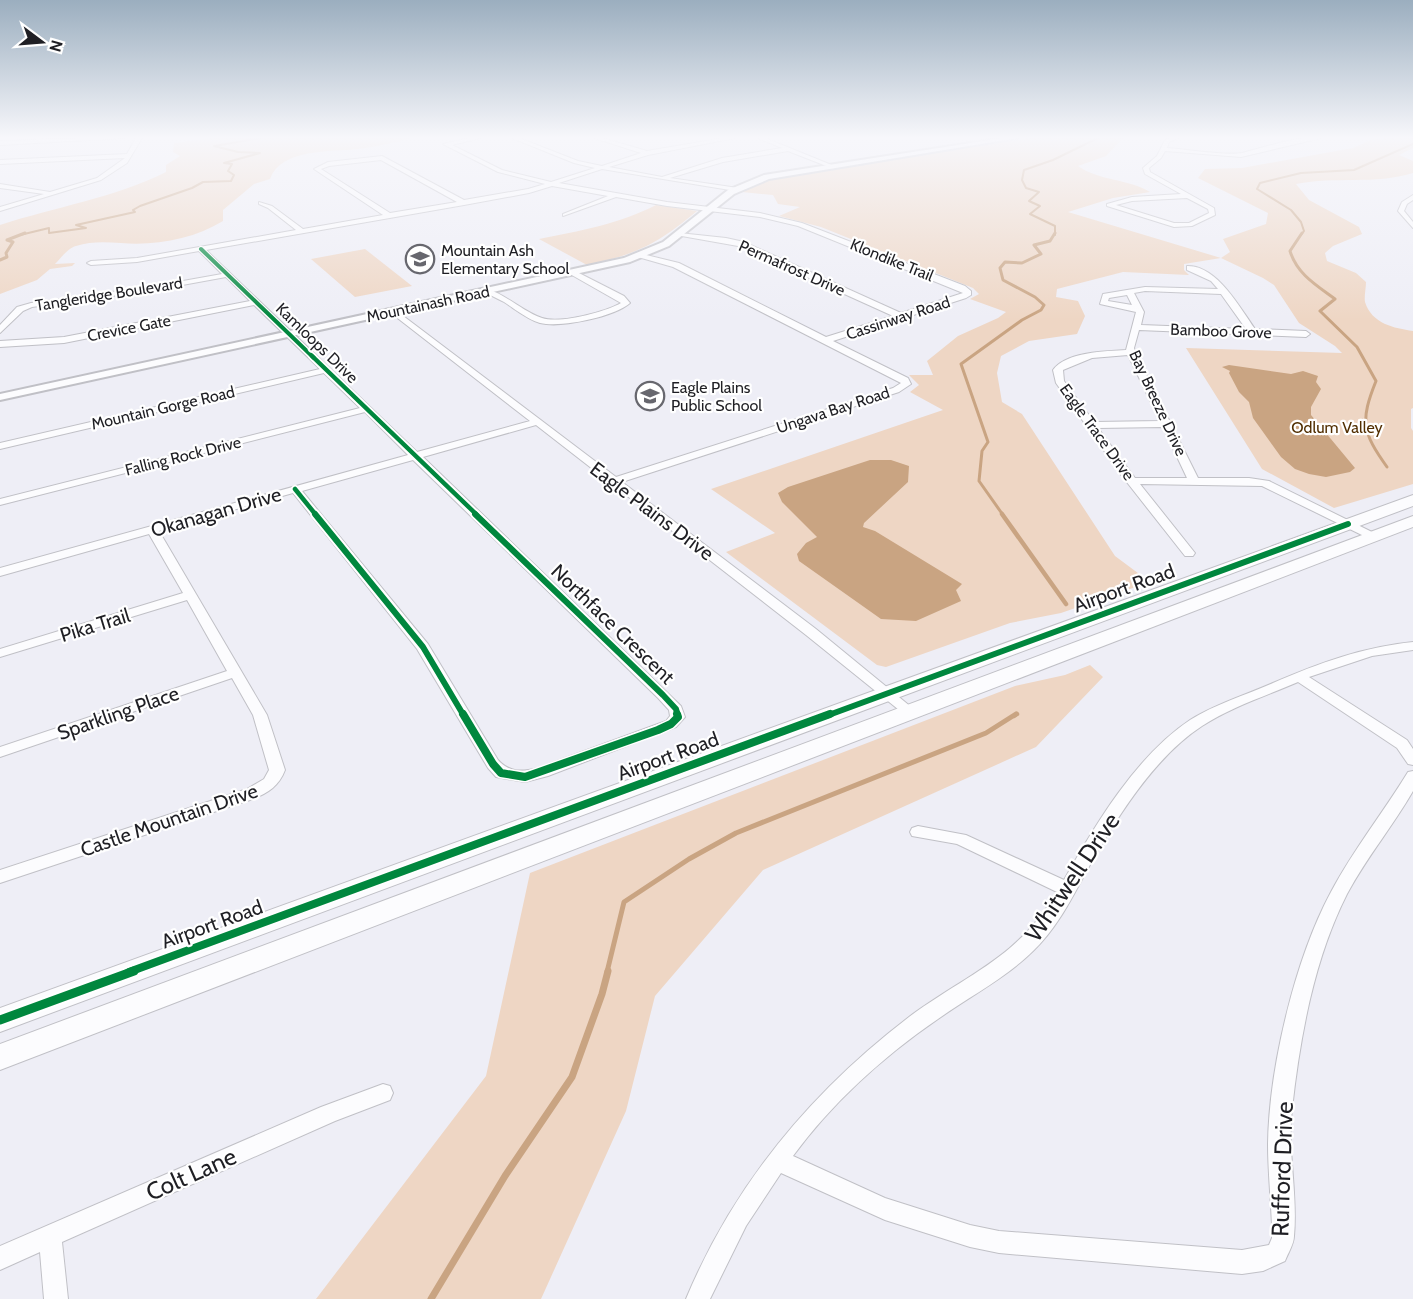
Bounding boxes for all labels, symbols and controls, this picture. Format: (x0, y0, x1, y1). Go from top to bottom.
north arrow (12, 12, 72, 72)
text: N (45, 38, 67, 54)
street label: Klondike Trail (848, 235, 937, 285)
street label: Permafrost Drive (736, 236, 848, 300)
place label: Mountain Ash Elementary School (441, 241, 569, 278)
school or university icon: Mountain Ash Elementary School (404, 243, 436, 275)
street label: Tangleridge Boulevard (34, 273, 184, 315)
street label: Mountainash Road (365, 282, 491, 326)
street label: Cassinway Road (844, 292, 952, 344)
street label: Kamloops Drive (272, 299, 362, 387)
street label: Crevice Gate (86, 311, 172, 345)
street label: Bamboo Grove (1170, 320, 1272, 342)
street label: Bay Breeze Drive (1125, 347, 1191, 459)
place label: Eagle Plains Public School (671, 378, 762, 415)
school or university icon: Eagle Plains Public School (634, 380, 666, 412)
street label: Eagle Trace Drive (1056, 380, 1138, 484)
street label: Mountain Gorge Road (89, 382, 237, 434)
street label: Ungava Bay Road (774, 383, 892, 437)
park label: Odlum Valley (1291, 418, 1383, 437)
street label: Falling Rock Drive (123, 432, 243, 480)
street label: Eagle Plains Drive (585, 457, 719, 565)
street label: Okanagan Drive (148, 482, 284, 542)
street label: Northface Crescent (546, 559, 680, 689)
street label: Airport Road (1070, 559, 1178, 617)
street label: Pika Trail (57, 603, 133, 647)
street label: Sparkling Place (54, 681, 182, 745)
street label: Airport Road (614, 727, 722, 785)
street label: Castle Mountain Drive (77, 778, 261, 862)
street label: Whitwell Drive (1018, 807, 1126, 947)
street label: Airport Road (158, 895, 266, 953)
street label: Rufford Drive (1265, 1101, 1299, 1237)
street label: Colt Lane (141, 1141, 241, 1207)

